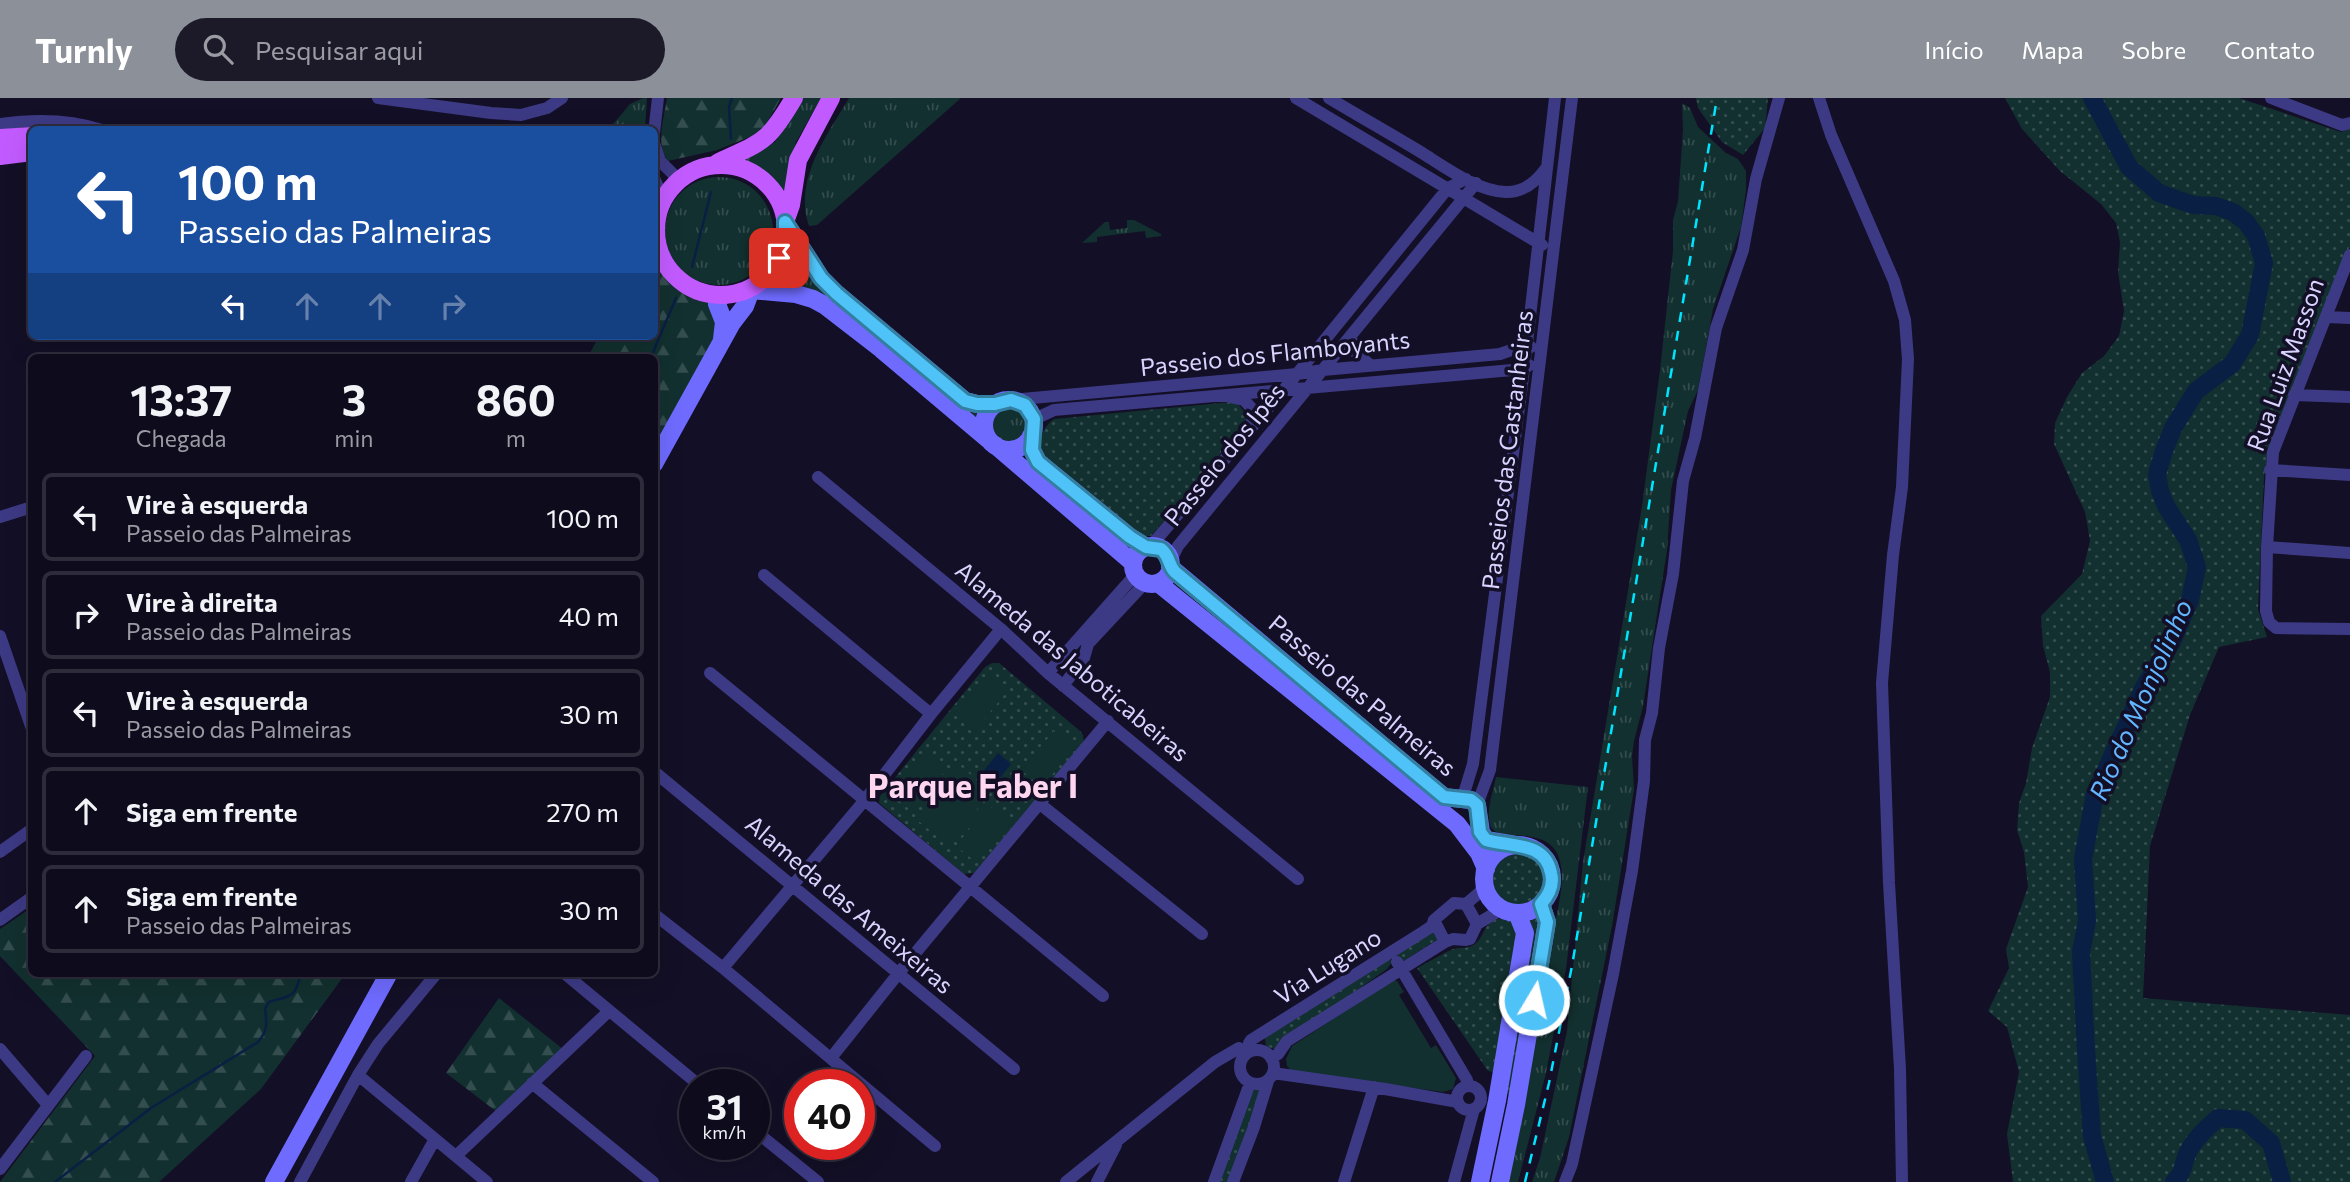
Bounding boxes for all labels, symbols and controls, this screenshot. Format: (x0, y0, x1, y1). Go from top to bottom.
search box (175, 18, 665, 81)
text: Turnly (35, 29, 133, 70)
icon: search (199, 30, 237, 68)
text: Pesquisar aqui (255, 34, 423, 65)
text: Início (1925, 35, 1984, 64)
text: Mapa (2022, 35, 2084, 64)
text: Sobre (2122, 35, 2186, 64)
text: Contato (2224, 35, 2315, 64)
text: 100 m (178, 150, 317, 210)
icon: left (63, 154, 154, 245)
text: Passeio das Palmeiras (178, 210, 492, 250)
pin (749, 228, 809, 288)
icon: arrive (760, 239, 798, 277)
street label: Rua Luiz Masson (2240, 274, 2329, 455)
icon: left (215, 287, 253, 325)
icon: ahead (288, 287, 326, 325)
icon: ahead (361, 287, 399, 325)
icon: right (434, 287, 472, 325)
street label: Passeios das Castanheiras (1475, 309, 1538, 591)
street label: Passeio dos Flamboyants (1138, 324, 1411, 381)
text: 13:37 (130, 373, 232, 425)
text: 3 (342, 373, 366, 425)
text: 860 (476, 373, 556, 425)
street label: Passeio dos Ipês (1157, 377, 1290, 531)
text: Chegada (136, 424, 227, 452)
text: min (334, 424, 374, 452)
text: m (506, 424, 526, 452)
text: Vire à esquerda (126, 488, 308, 519)
icon: left (67, 498, 105, 536)
text: 100 m (546, 502, 619, 533)
text: Passeio das Palmeiras (126, 519, 352, 547)
street label: Alameda das Jaboticabeiras (950, 555, 1196, 767)
text: Vire à direita (126, 586, 278, 617)
water label: Rio do Monjolinho (2082, 594, 2198, 804)
icon: right (67, 596, 105, 634)
text: 40 m (559, 600, 619, 631)
street label: Passeio das Palmeiras (1263, 608, 1462, 782)
text: Passeio das Palmeiras (126, 617, 352, 645)
text: Vire à esquerda (126, 684, 308, 715)
icon: left (67, 694, 105, 732)
text: 30 m (560, 698, 619, 729)
text: Passeio das Palmeiras (126, 715, 352, 743)
district label: Parque Faber I (868, 765, 1078, 805)
icon: ahead (67, 792, 105, 830)
text: Siga em frente (126, 796, 297, 827)
text: 270 m (546, 796, 619, 827)
street label: Alameda das Ameixeiras (740, 809, 960, 999)
text: Siga em frente (126, 880, 297, 911)
icon: ahead (67, 890, 105, 928)
text: 30 m (560, 894, 619, 925)
text: Passeio das Palmeiras (126, 911, 352, 939)
street label: Via Lugano (1268, 922, 1386, 1010)
position arrow (1497, 963, 1571, 1037)
speed limit sign: 40 (784, 1069, 875, 1160)
text: 31 (706, 1084, 743, 1127)
text: km/h (703, 1121, 746, 1143)

